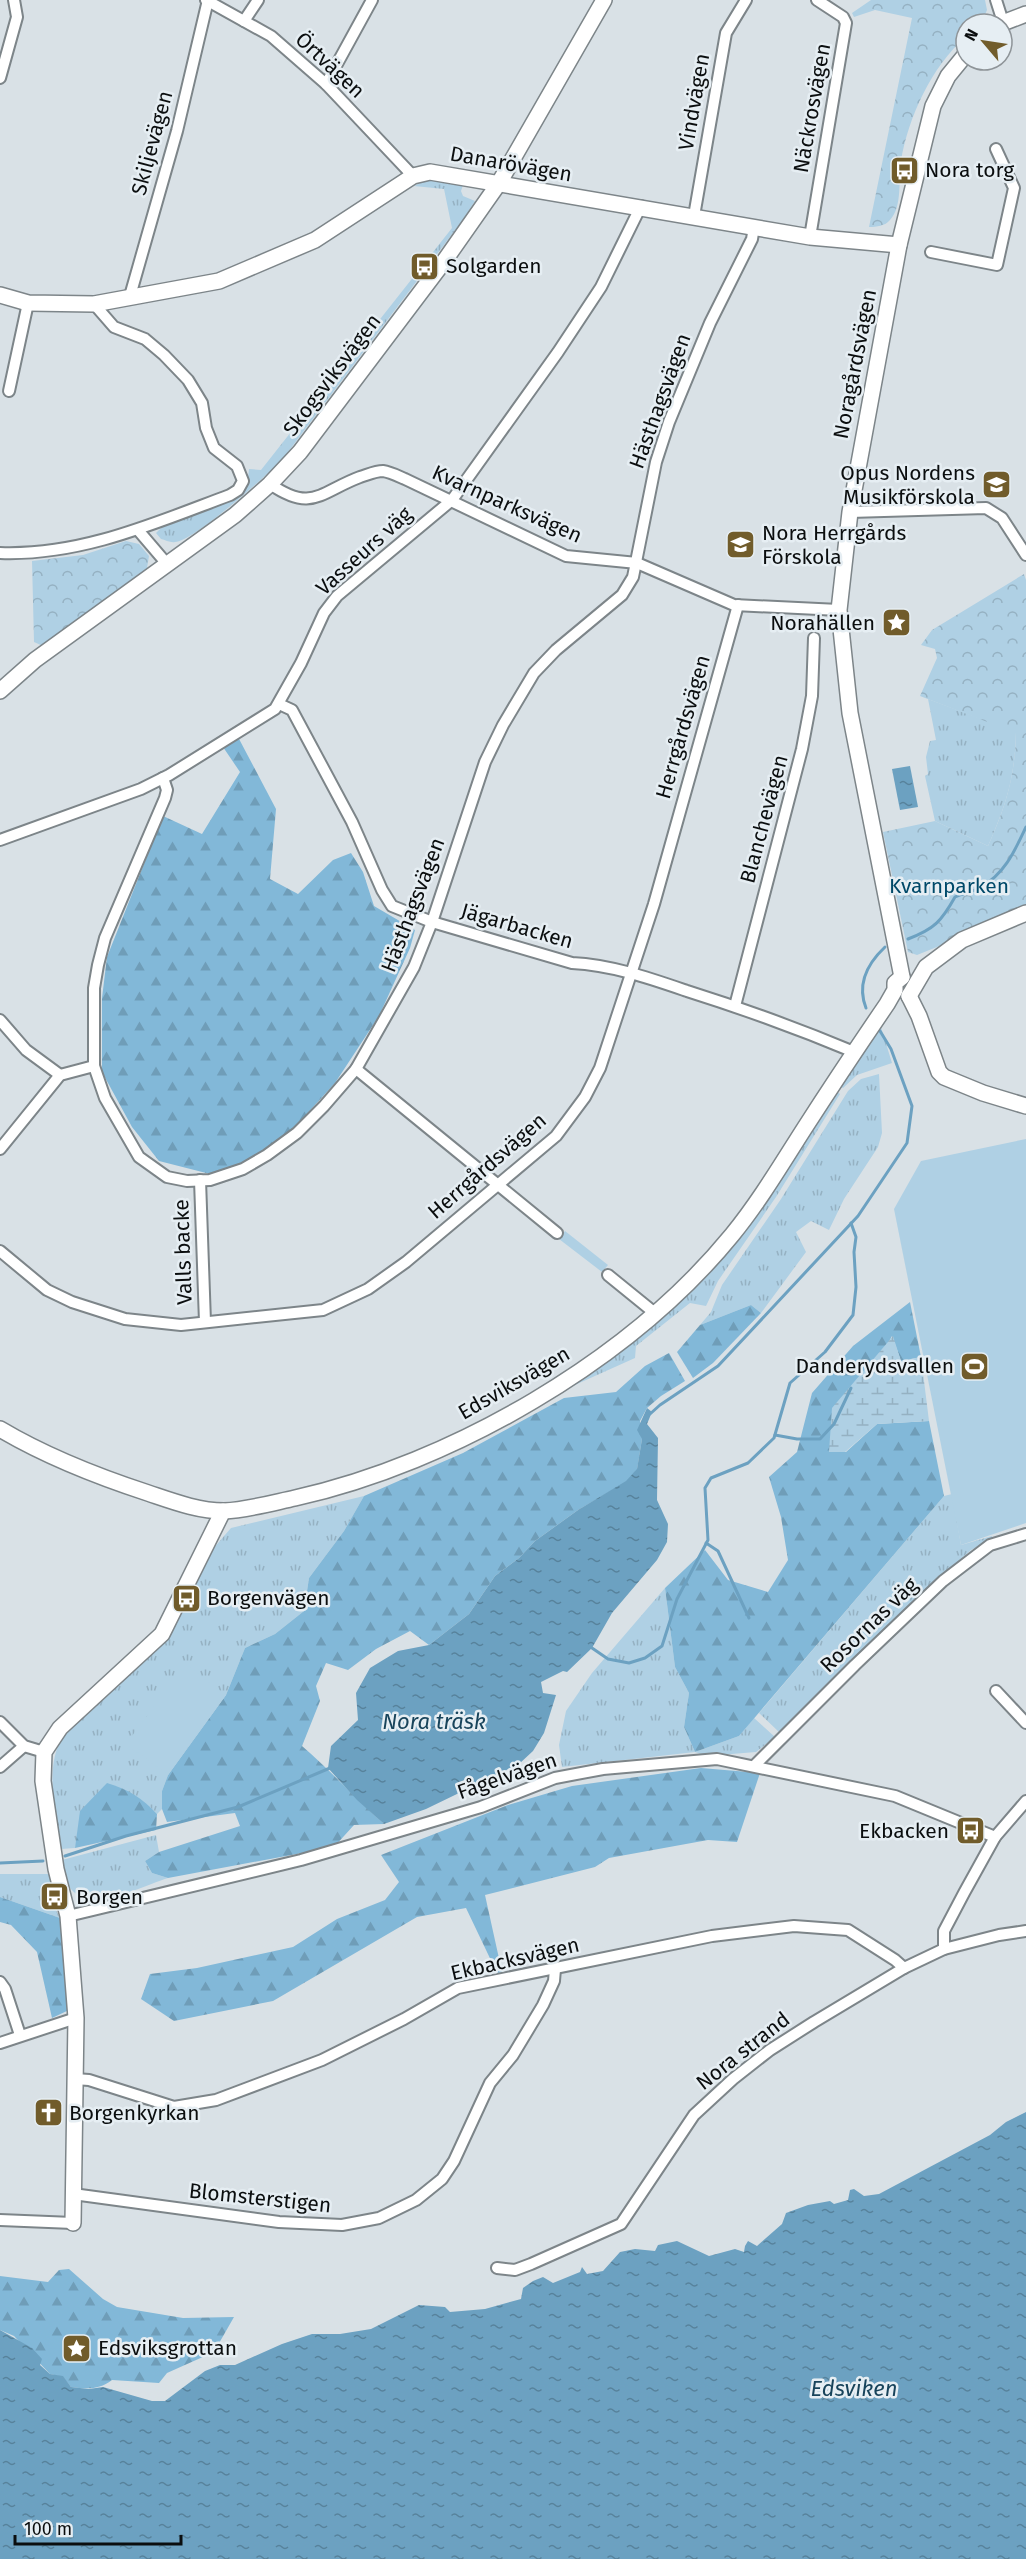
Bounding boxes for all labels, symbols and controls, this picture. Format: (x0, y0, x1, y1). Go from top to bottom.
north arrow (954, 12, 1014, 72)
street label: Örtvägen (290, 26, 370, 104)
text: N (960, 26, 982, 44)
street label: Näckrosvägen (788, 41, 836, 175)
street label: Vindvägen (673, 51, 715, 153)
street label: Skiljevägen (126, 88, 178, 198)
street label: Danarövägen (448, 140, 574, 188)
bus stop icon: Nora torg (888, 154, 920, 186)
place label: Nora torg (925, 157, 1014, 183)
bus stop icon: Solgarden (409, 250, 441, 282)
place label: Solgarden (446, 253, 542, 279)
street label: Noragårdsvägen (828, 287, 882, 441)
street label: Skogsviksvägen (278, 309, 386, 441)
street label: Hästhagsvägen (623, 330, 697, 472)
street label: Kvarnparksvägen (428, 459, 586, 549)
place label: Opus Nordens Musikförskola (840, 460, 975, 510)
school or university icon: Opus Nordens Musikförskola (980, 469, 1012, 501)
street label: Vasseurs väg (311, 501, 417, 601)
place label: Nora Herrgårds Förskola (762, 520, 907, 570)
school or university icon: Nora Herrgårds Förskola (725, 529, 757, 561)
place icon: Norahällen (880, 607, 912, 639)
place label: Norahällen (770, 610, 875, 636)
street label: Herrgårdsvägen (650, 652, 716, 802)
street label: Blanchevägen (734, 752, 794, 886)
street label: Hästhagsvägen (375, 834, 451, 976)
park label: Kvarnparken (889, 873, 1009, 899)
street label: Jägarbacken (458, 898, 576, 954)
street label: Herrgårdsvägen (422, 1107, 552, 1225)
street label: Valls backe (168, 1199, 198, 1305)
street label: Edsviksvägen (453, 1341, 575, 1425)
sports icon: Danderydsvallen (959, 1350, 991, 1382)
place label: Danderydsvallen (795, 1353, 954, 1379)
street label: Rosornas väg (815, 1572, 923, 1678)
bus stop icon: Borgenvägen (170, 1582, 202, 1614)
place label: Borgenvägen (207, 1585, 330, 1611)
water label: Nora träsk (382, 1708, 486, 1735)
street label: Fågelvägen (454, 1747, 560, 1805)
bus stop icon: Ekbacken (954, 1815, 986, 1847)
place label: Ekbacken (859, 1818, 949, 1844)
bus stop icon: Borgen (39, 1881, 71, 1913)
place label: Borgen (76, 1884, 143, 1910)
street label: Ekbacksvägen (448, 1932, 582, 1986)
street label: Nora strand (691, 2006, 795, 2096)
church icon: Borgenkyrkan (32, 2097, 64, 2129)
place label: Borgenkyrkan (69, 2100, 200, 2126)
street label: Blomsterstigen (188, 2178, 332, 2218)
place icon: Edsviksgrottan (61, 2332, 93, 2364)
place label: Edsviksgrottan (98, 2335, 237, 2361)
water label: Edsviken (811, 2375, 897, 2402)
scale bar (15, 2508, 182, 2546)
text: 100 m (24, 2518, 72, 2540)

